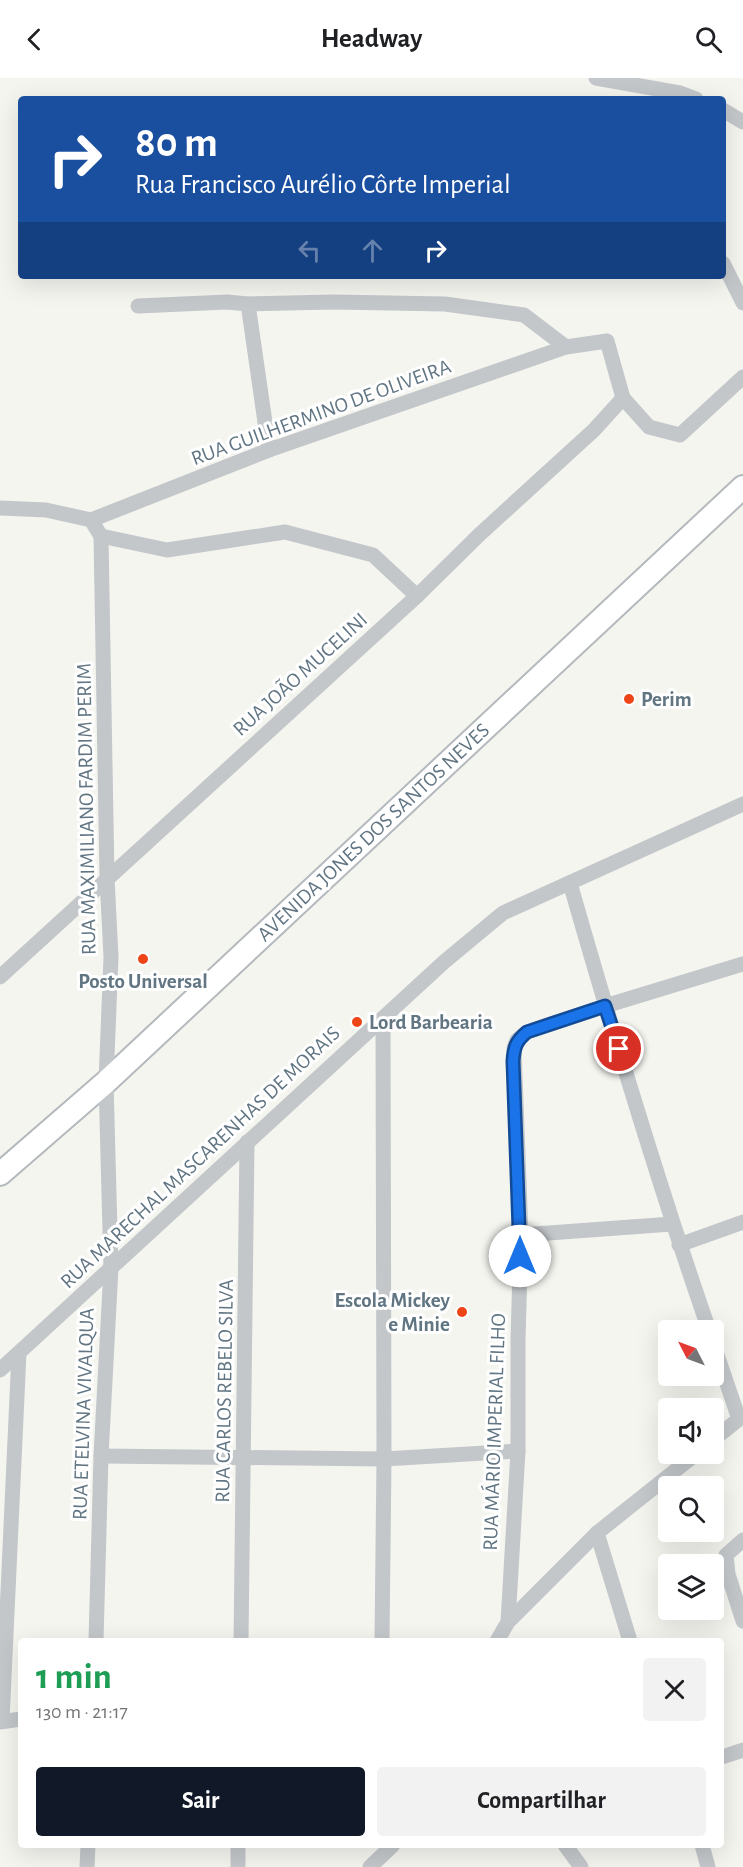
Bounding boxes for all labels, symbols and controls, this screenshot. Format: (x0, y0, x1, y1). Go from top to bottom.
icon: back (18, 23, 51, 56)
icon: search (692, 23, 725, 56)
text: Headway (321, 25, 422, 52)
icon: right (36, 120, 114, 198)
text: 80 m (135, 122, 218, 164)
text: Rua Francisco Aurélio Côrte Imperial (135, 171, 511, 198)
icon: left (293, 234, 326, 267)
icon: ahead (356, 234, 389, 267)
icon: right (419, 234, 452, 267)
street label: RUA GUILHERMINO DE OLIVEIRA (188, 356, 454, 469)
street label: RUA JOÃO MUCELINI (228, 607, 371, 740)
street label: RUA MAXIMILIANO FARDIM PERIM (73, 663, 100, 955)
place label: Perim (641, 689, 692, 710)
marker: Perim (622, 692, 636, 706)
street label: AVENIDA JONES DOS SANTOS NEVES (253, 719, 493, 945)
marker: Posto Universal (136, 952, 150, 966)
place label: Posto Universal (78, 971, 208, 992)
place label: Lord Barbearia (369, 1012, 493, 1033)
marker: Lord Barbearia (350, 1015, 364, 1029)
street label: RUA MARECHAL MASCARENHAS DE MORAIS (57, 1022, 344, 1292)
pin (593, 1023, 644, 1074)
icon: arrive (602, 1032, 635, 1065)
position arrow (488, 1224, 552, 1288)
street label: RUA CARLOS REBELO SILVA (212, 1279, 237, 1503)
place label: Escola Mickey e Minie (334, 1290, 451, 1335)
marker: Escola Mickey e Minie (455, 1305, 469, 1319)
street label: RUA ETELVINA VIVALQUA (69, 1308, 98, 1520)
street label: RUA MÁRIO IMPERIAL FILHO (478, 1313, 509, 1551)
north arrow (658, 1320, 724, 1386)
map controls (658, 1320, 724, 1620)
button: sound (658, 1398, 724, 1464)
button: search (658, 1476, 724, 1542)
button: layers (658, 1554, 724, 1620)
button: close (643, 1658, 706, 1721)
text: 1 min (36, 1659, 112, 1695)
text: 130 m · 21:17 (36, 1702, 128, 1722)
button: Sair (36, 1767, 365, 1836)
button: Compartilhar (377, 1767, 706, 1836)

